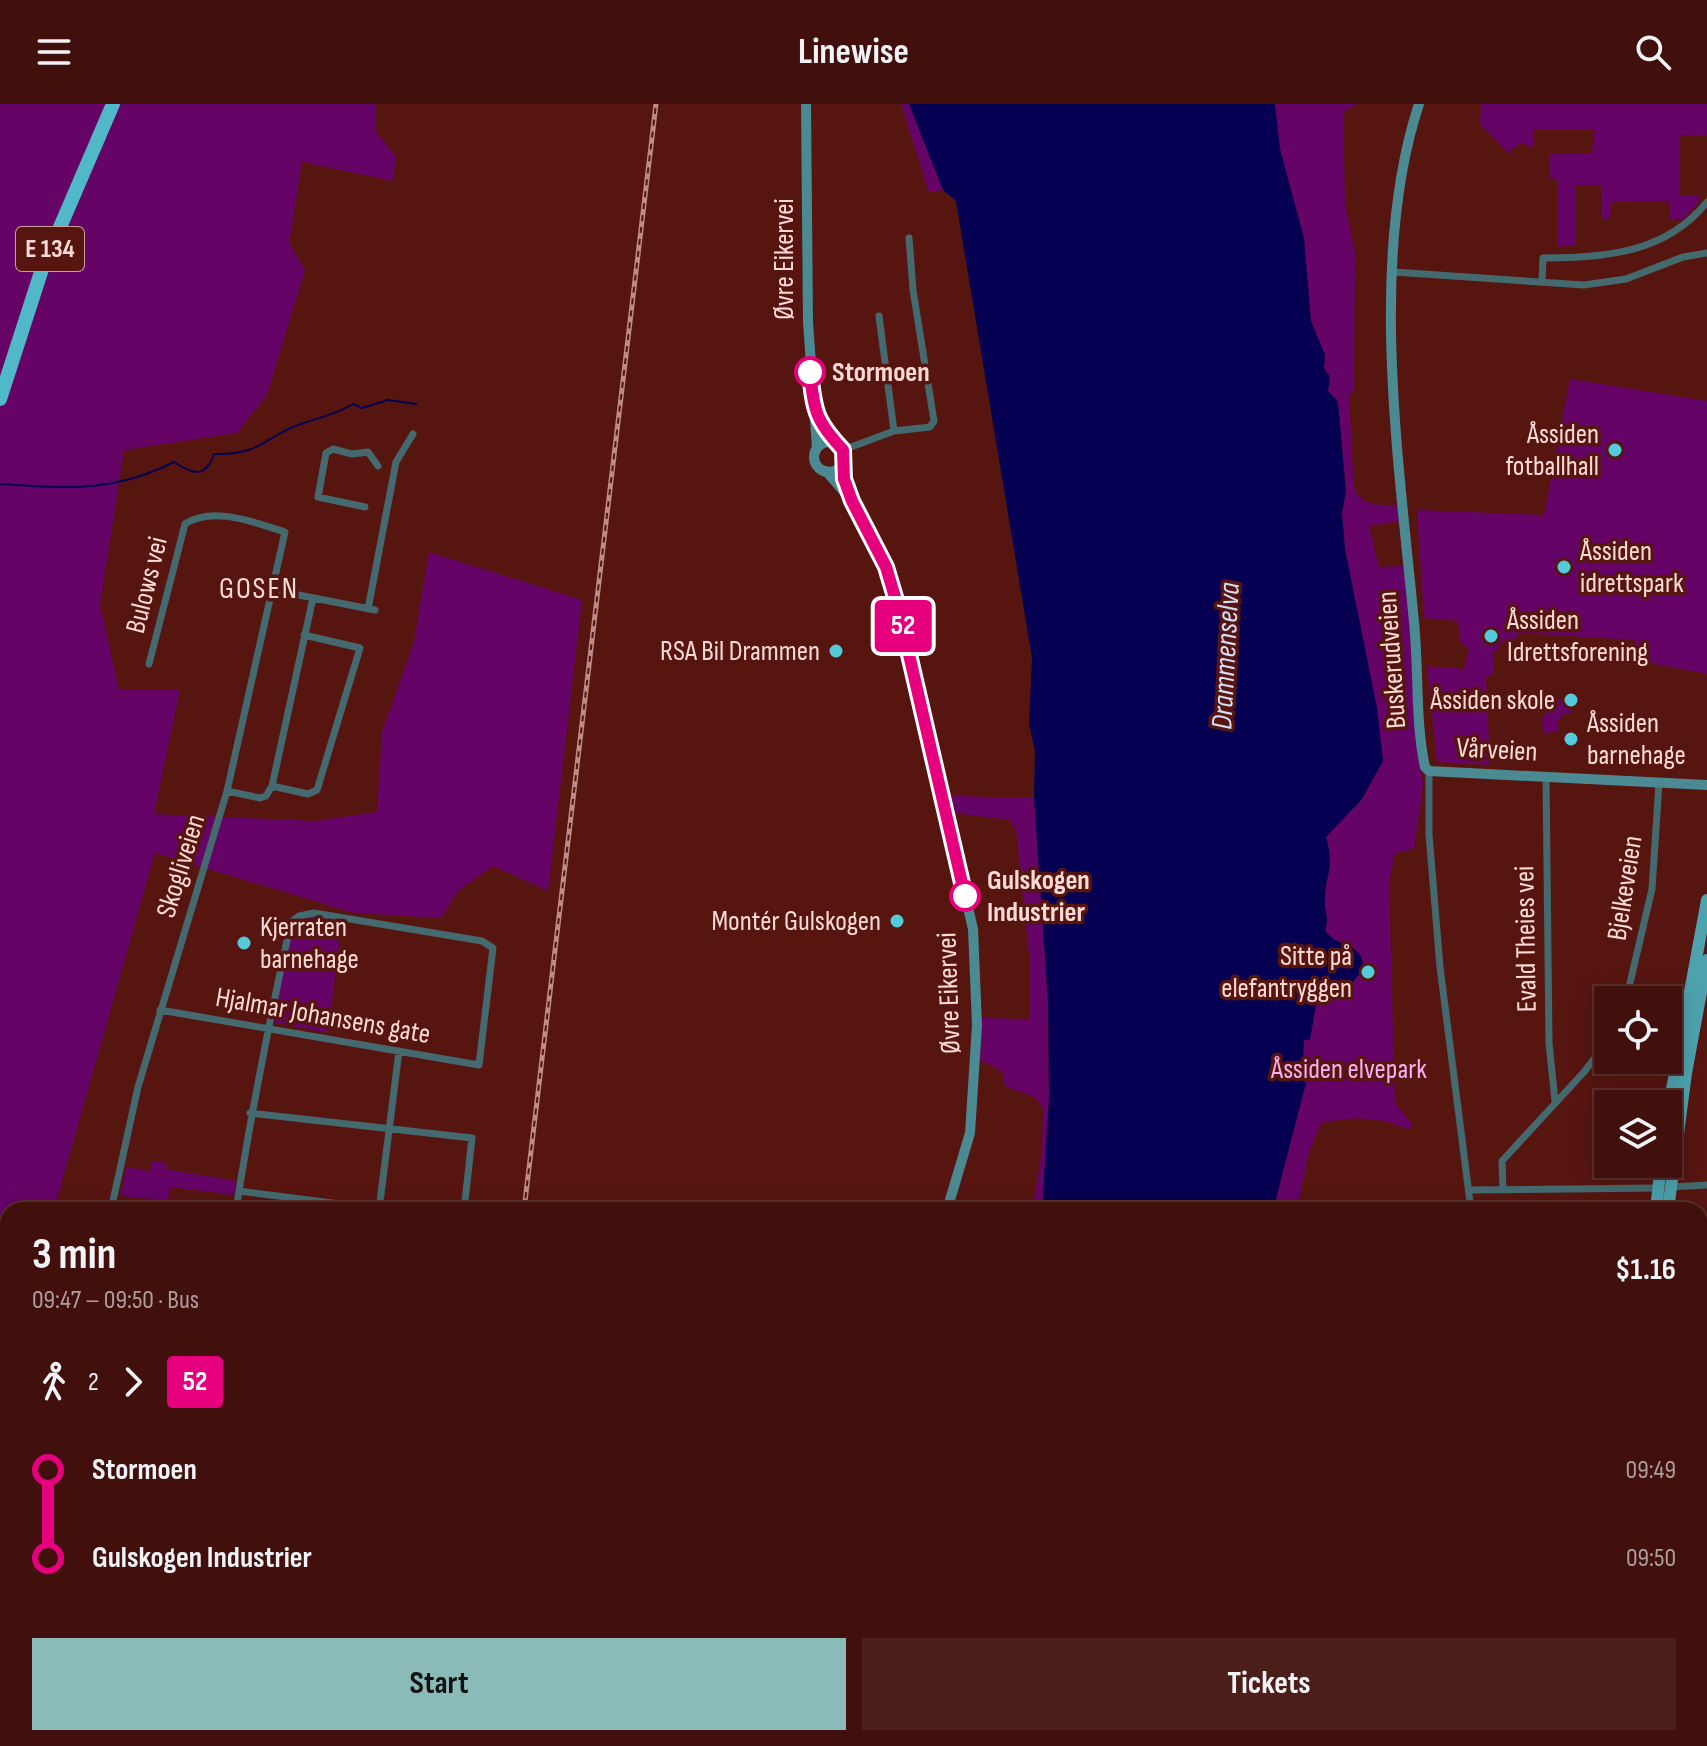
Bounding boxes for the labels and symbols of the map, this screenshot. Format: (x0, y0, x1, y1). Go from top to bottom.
street label: Øvre Eikervei (768, 198, 801, 320)
road number: E 134 (16, 227, 84, 271)
place label: Stormoen (832, 356, 930, 389)
marker: Stormoen (795, 357, 825, 387)
place label: Åssiden fotballhall (1505, 418, 1599, 483)
marker: Åssiden fotballhall (1606, 441, 1624, 459)
street label: Bulows vei (119, 533, 175, 637)
place label: Åssiden idrettspark (1579, 535, 1684, 600)
marker: Åssiden idrettspark (1555, 558, 1573, 576)
district label: GOSEN (219, 571, 299, 607)
water label: Drammenselva (1204, 581, 1248, 731)
street label: Buskerudveien (1371, 590, 1413, 730)
line badge: 52 (867, 600, 939, 652)
place label: Åssiden Idrettsforening (1506, 604, 1648, 669)
marker: Åssiden Idrettsforening (1482, 627, 1500, 645)
place label: RSA Bil Drammen (660, 635, 820, 668)
marker: RSA Bil Drammen (827, 642, 845, 660)
place label: Åssiden skole (1429, 684, 1555, 717)
marker: Åssiden skole (1562, 691, 1580, 709)
place label: Åssiden barnehage (1586, 707, 1686, 772)
marker: Åssiden barnehage (1562, 730, 1580, 748)
street label: Vårveien (1456, 731, 1538, 769)
street label: Skogliveien (150, 810, 212, 922)
street label: Bjelkeveien (1600, 833, 1650, 943)
place label: Gulskogen Industrier (987, 864, 1090, 929)
street label: Evald Theies vei (1508, 865, 1544, 1013)
marker: Gulskogen Industrier (950, 881, 980, 911)
place label: Montér Gulskogen (711, 905, 881, 938)
place label: Kjerraten barnehage (260, 911, 359, 976)
marker: Montér Gulskogen (888, 912, 906, 930)
street label: Øvre Eikervei (930, 932, 968, 1054)
marker: Kjerraten barnehage (235, 934, 253, 952)
place label: Sitte på elefantryggen (1221, 940, 1352, 1005)
marker: Sitte på elefantryggen (1359, 963, 1377, 981)
street label: Hjalmar Johansens gate (213, 981, 433, 1051)
park label: Åssiden elvepark (1270, 1053, 1427, 1086)

